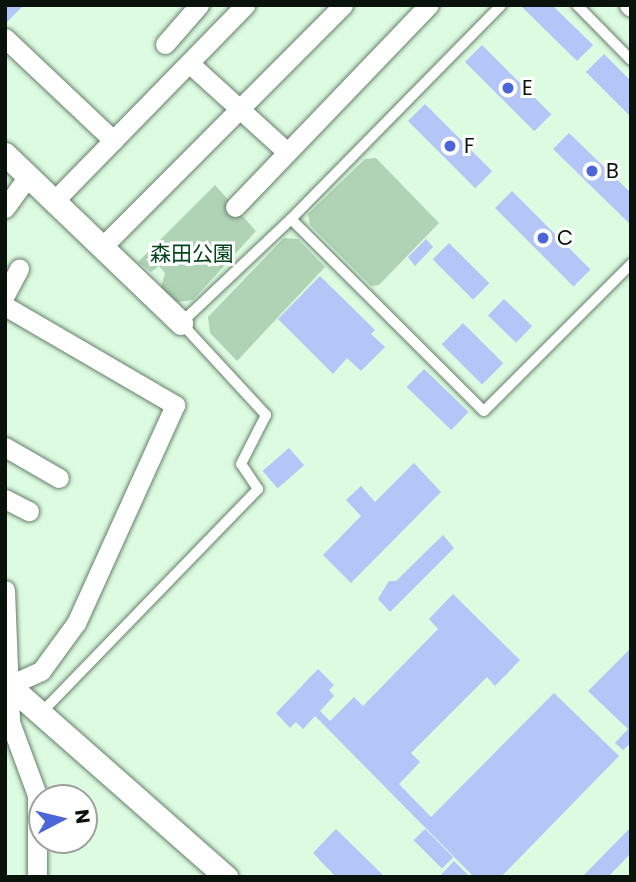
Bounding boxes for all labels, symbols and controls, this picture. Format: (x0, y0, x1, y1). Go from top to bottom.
place label: E (522, 75, 533, 101)
marker: E (500, 80, 516, 96)
place label: F (464, 133, 475, 159)
marker: F (442, 138, 458, 154)
place label: B (606, 158, 619, 184)
marker: B (584, 163, 600, 179)
place label: C (557, 225, 573, 251)
marker: C (535, 230, 551, 246)
park label: 森田公園 (150, 241, 234, 267)
north arrow (28, 784, 98, 854)
text: N (68, 808, 97, 825)

